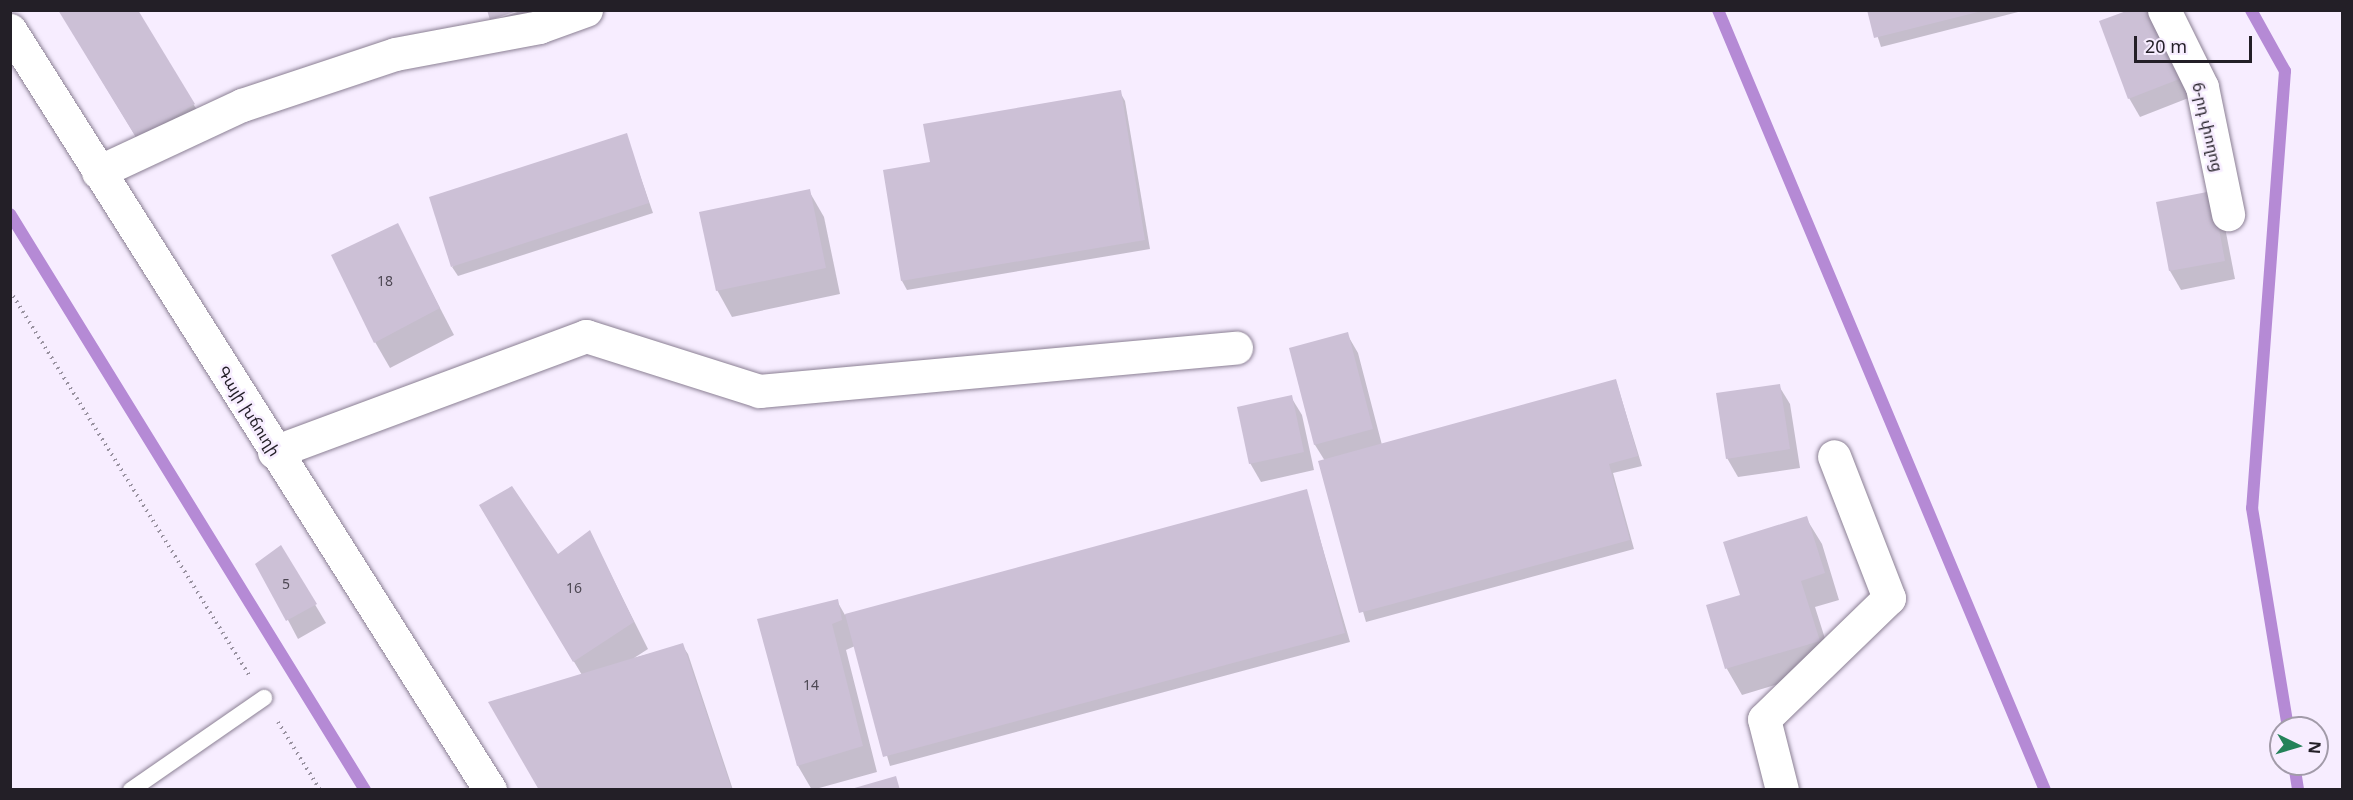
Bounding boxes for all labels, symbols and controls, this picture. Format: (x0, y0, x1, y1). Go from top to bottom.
scale bar (2137, 24, 2256, 62)
text: 20 m (2145, 34, 2187, 58)
street label: 6-րդ փողոց (2188, 80, 2228, 174)
house number: 18 (377, 273, 393, 289)
street label: Գայի խճուղի (214, 362, 284, 460)
house number: 5 (282, 576, 290, 592)
house number: 16 (566, 580, 582, 596)
house number: 14 (803, 677, 819, 693)
north arrow (2269, 716, 2329, 776)
text: N (2303, 740, 2326, 755)

